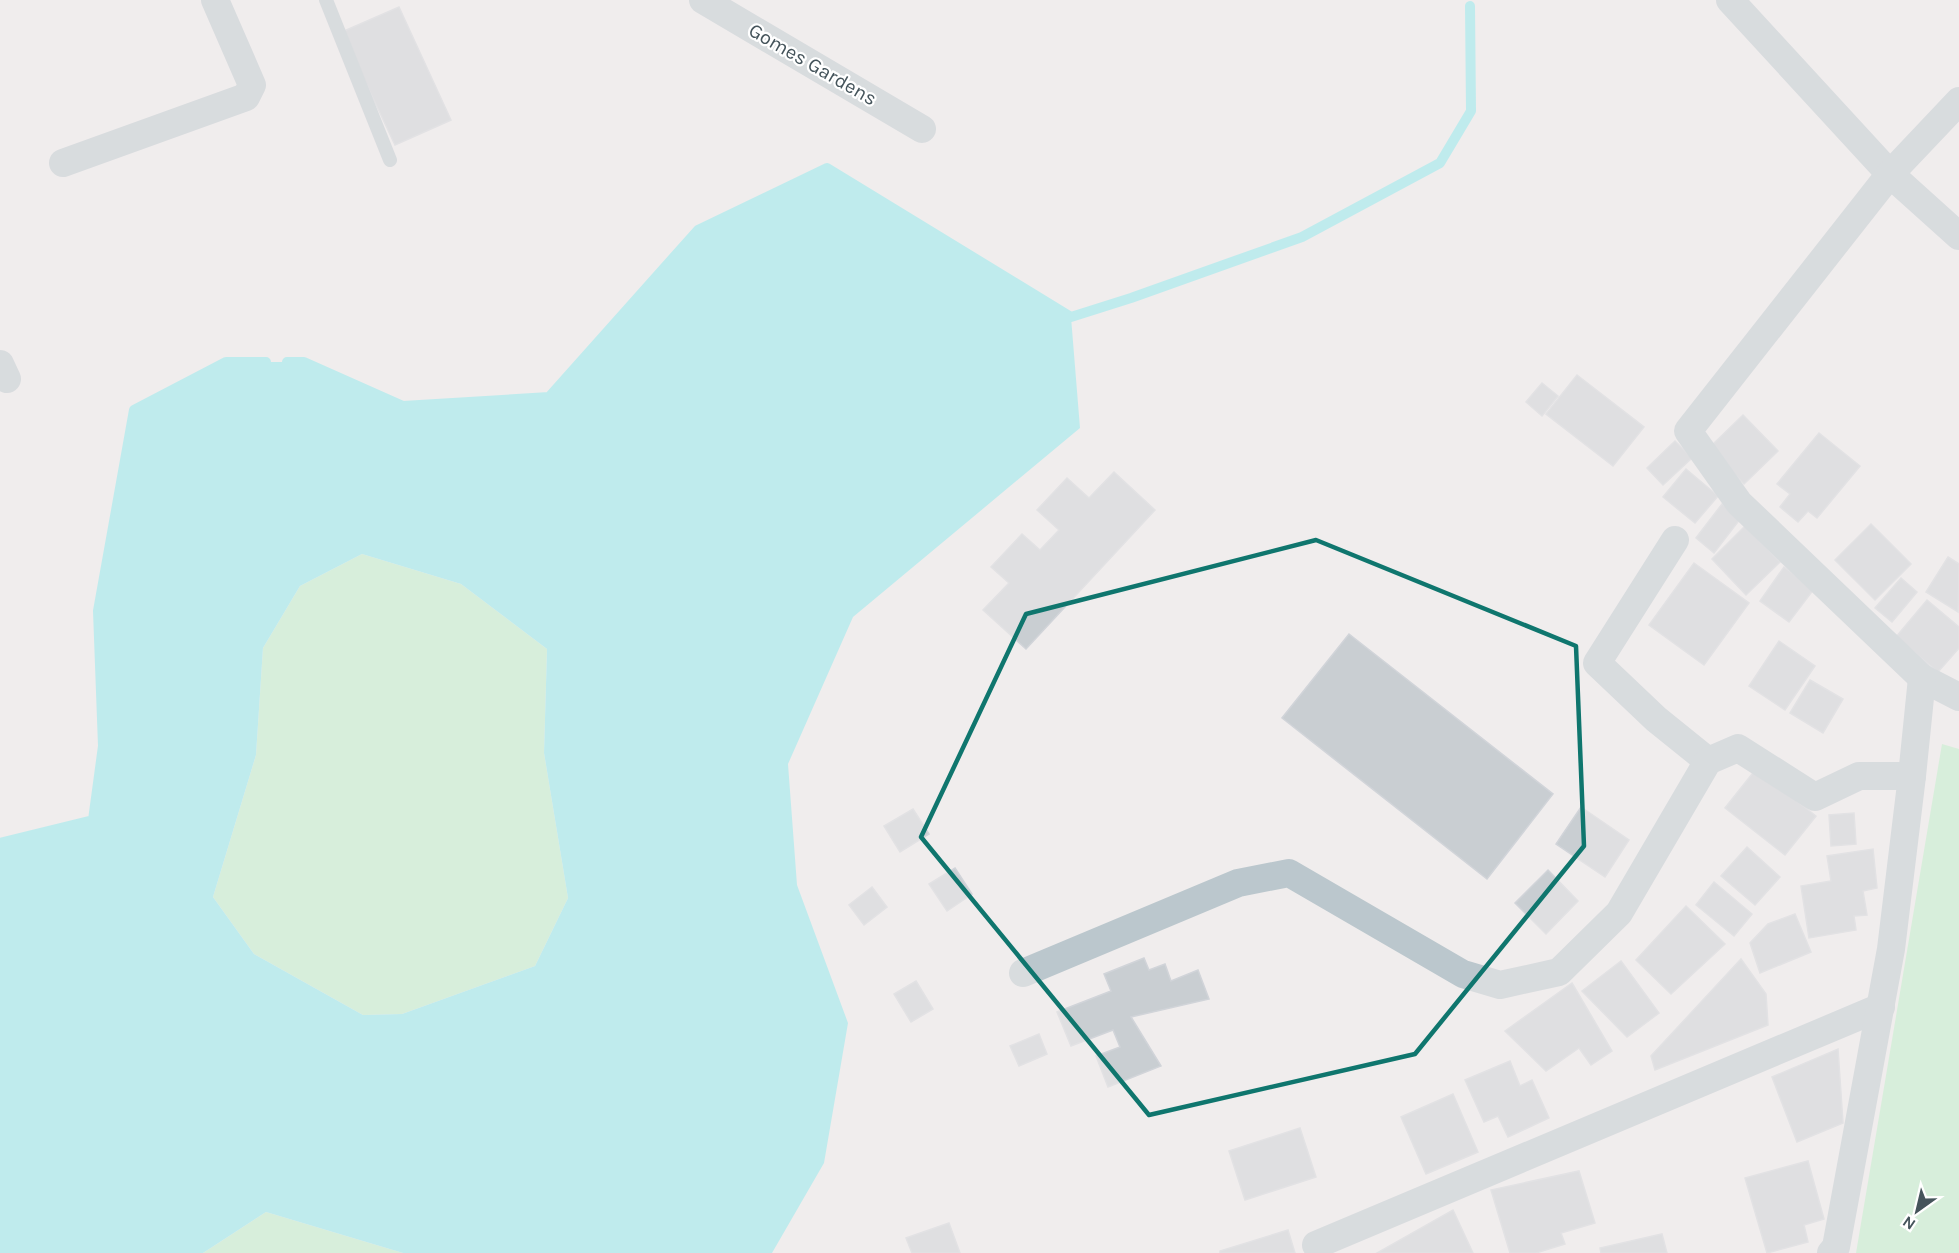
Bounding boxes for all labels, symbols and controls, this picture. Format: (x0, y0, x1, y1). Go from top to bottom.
street label: Gomes Gardens (745, 19, 881, 110)
north arrow (1887, 1181, 1947, 1241)
text: N (1899, 1212, 1919, 1234)

